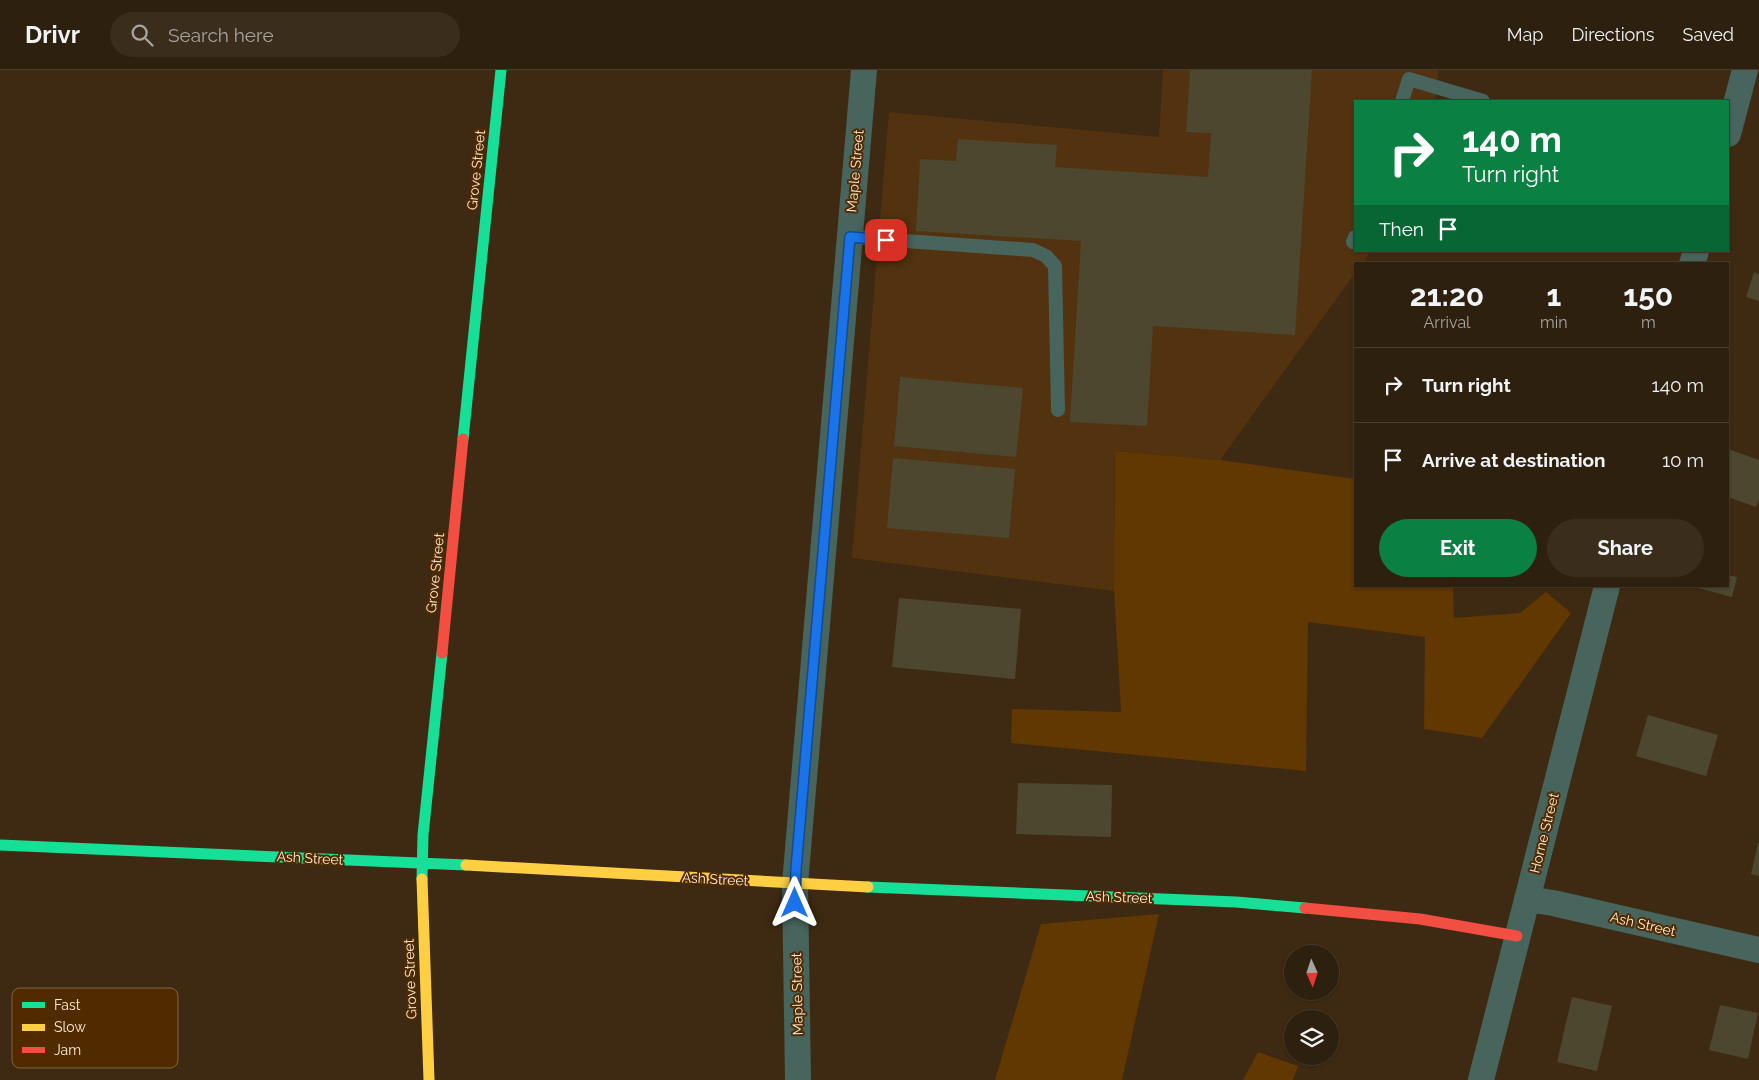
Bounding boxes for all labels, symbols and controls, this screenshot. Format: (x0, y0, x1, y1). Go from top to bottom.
search box (110, 12, 460, 57)
text: Drivr (25, 20, 80, 49)
icon: search (128, 21, 156, 49)
text: Search here (168, 24, 274, 46)
text: Map (1507, 24, 1543, 45)
text: Directions (1571, 24, 1655, 45)
text: Saved (1683, 24, 1734, 45)
text: 140 m (1462, 119, 1562, 160)
icon: right (1379, 120, 1444, 185)
street label: Grove Street (464, 129, 488, 211)
street label: Maple Street (843, 129, 867, 213)
text: Turn right (1462, 161, 1559, 187)
icon: arrive (1434, 215, 1462, 243)
text: Then (1379, 218, 1424, 240)
pin (865, 219, 907, 261)
icon: arrive (872, 226, 900, 254)
text: 21:20 (1410, 278, 1484, 313)
text: 1 (1546, 278, 1561, 313)
text: 150 (1623, 278, 1673, 313)
text: Arrival (1424, 313, 1470, 332)
text: min (1540, 313, 1568, 332)
text: m (1641, 313, 1656, 332)
icon: right (1379, 371, 1407, 399)
text: Turn right (1422, 374, 1511, 396)
text: 140 m (1652, 374, 1704, 396)
icon: arrive (1379, 446, 1407, 474)
text: Arrive at destination (1422, 449, 1606, 471)
text: 10 m (1662, 449, 1704, 471)
button: Exit (1379, 519, 1537, 577)
button: Share (1547, 519, 1704, 577)
street label: Grove Street (423, 532, 447, 614)
street label: Horne Street (1526, 791, 1562, 875)
street label: Ash Street (276, 848, 344, 868)
street label: Ash Street (681, 869, 749, 889)
position arrow (768, 876, 820, 928)
street label: Ash Street (1085, 888, 1153, 906)
street label: Ash Street (1609, 909, 1678, 939)
street label: Grove Street (401, 938, 419, 1020)
north arrow (1284, 945, 1339, 1000)
map controls (1284, 945, 1339, 1065)
street label: Maple Street (788, 952, 806, 1036)
legend (12, 988, 178, 1068)
text: Fast (54, 997, 81, 1013)
button: layers (1284, 1010, 1339, 1065)
text: Slow (54, 1019, 86, 1035)
text: Jam (54, 1042, 81, 1058)

